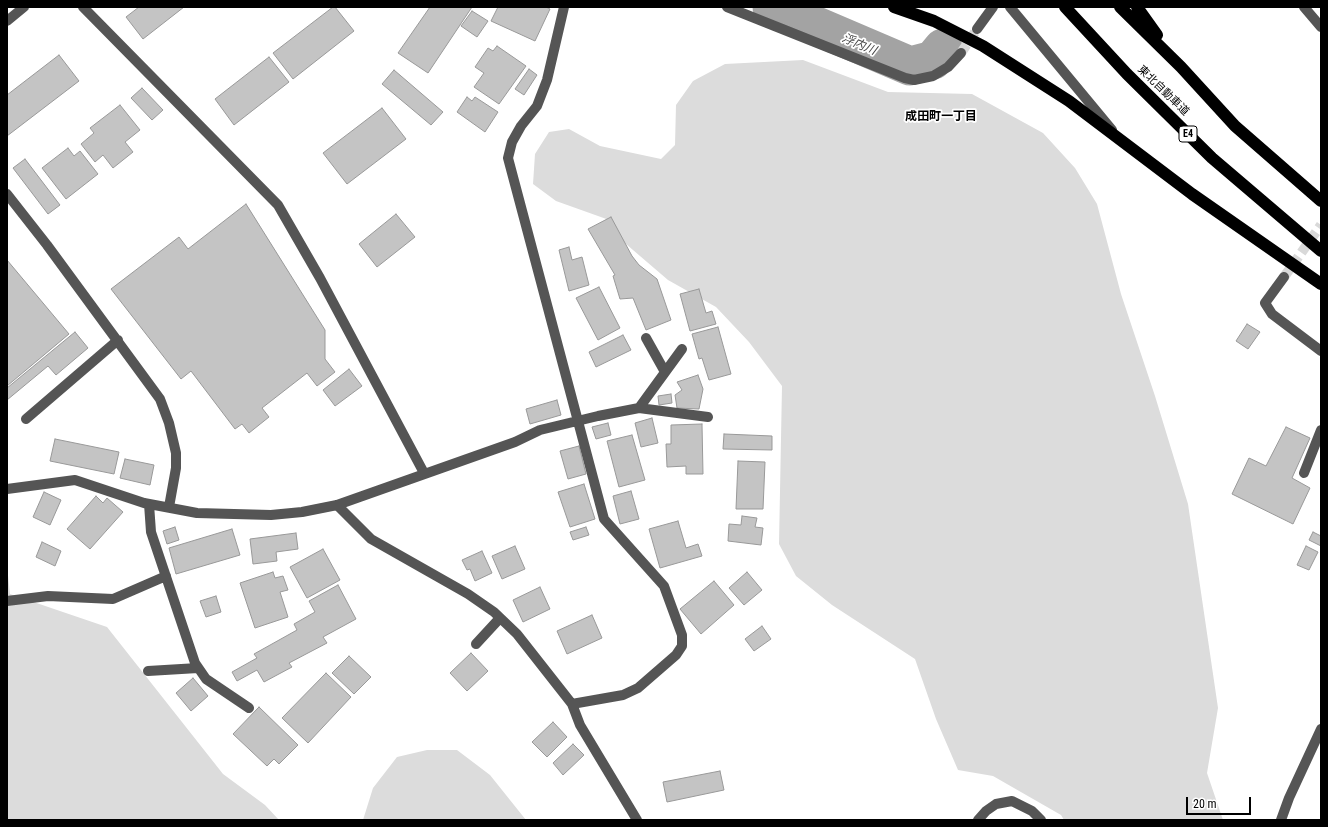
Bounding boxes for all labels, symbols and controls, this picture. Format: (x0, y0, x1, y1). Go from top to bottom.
water label: 浮内川 (840, 31, 878, 59)
street label: 東北自動車道 (1135, 63, 1191, 119)
district label: 成田町一丁目 (905, 110, 977, 124)
road number: E4 (1179, 126, 1197, 142)
scale bar (1188, 789, 1253, 815)
text: 20 m (1193, 797, 1217, 811)

